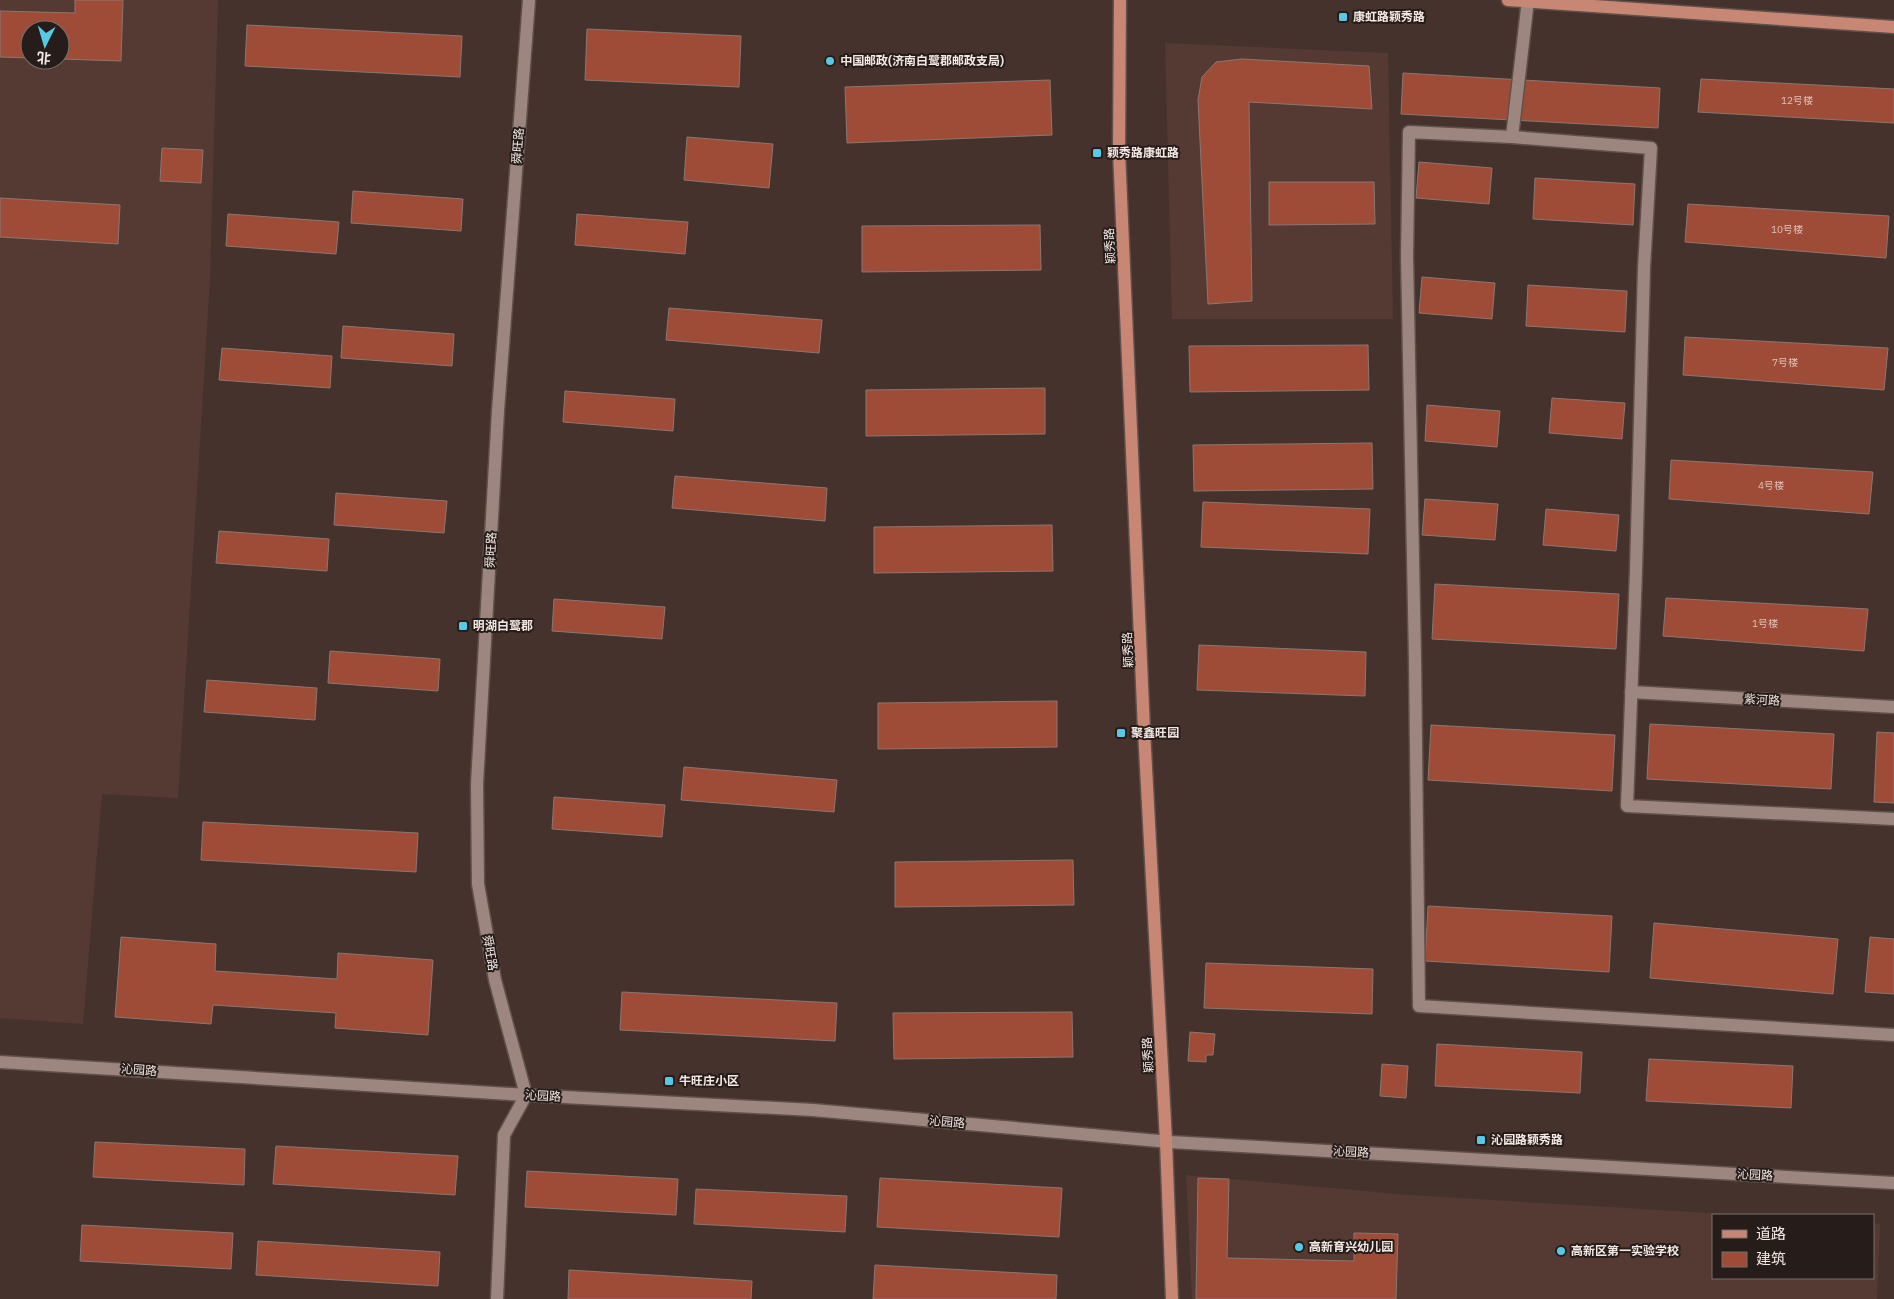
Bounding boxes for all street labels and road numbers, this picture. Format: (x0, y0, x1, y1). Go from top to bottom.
street label: 舜旺路 (509, 127, 526, 164)
street label: 颖秀路 (1101, 228, 1118, 264)
street label: 舜旺路 (482, 532, 499, 568)
street label: 颖秀路 (1119, 632, 1136, 668)
street label: 紫河路 (1744, 691, 1780, 708)
street label: 舜旺路 (480, 934, 501, 972)
street label: 颖秀路 (1139, 1037, 1156, 1073)
street label: 沁园路 (121, 1061, 158, 1078)
street label: 沁园路 (525, 1087, 561, 1104)
street label: 沁园路 (928, 1112, 966, 1131)
street label: 沁园路 (1333, 1143, 1369, 1160)
street label: 沁园路 (1737, 1166, 1773, 1183)

